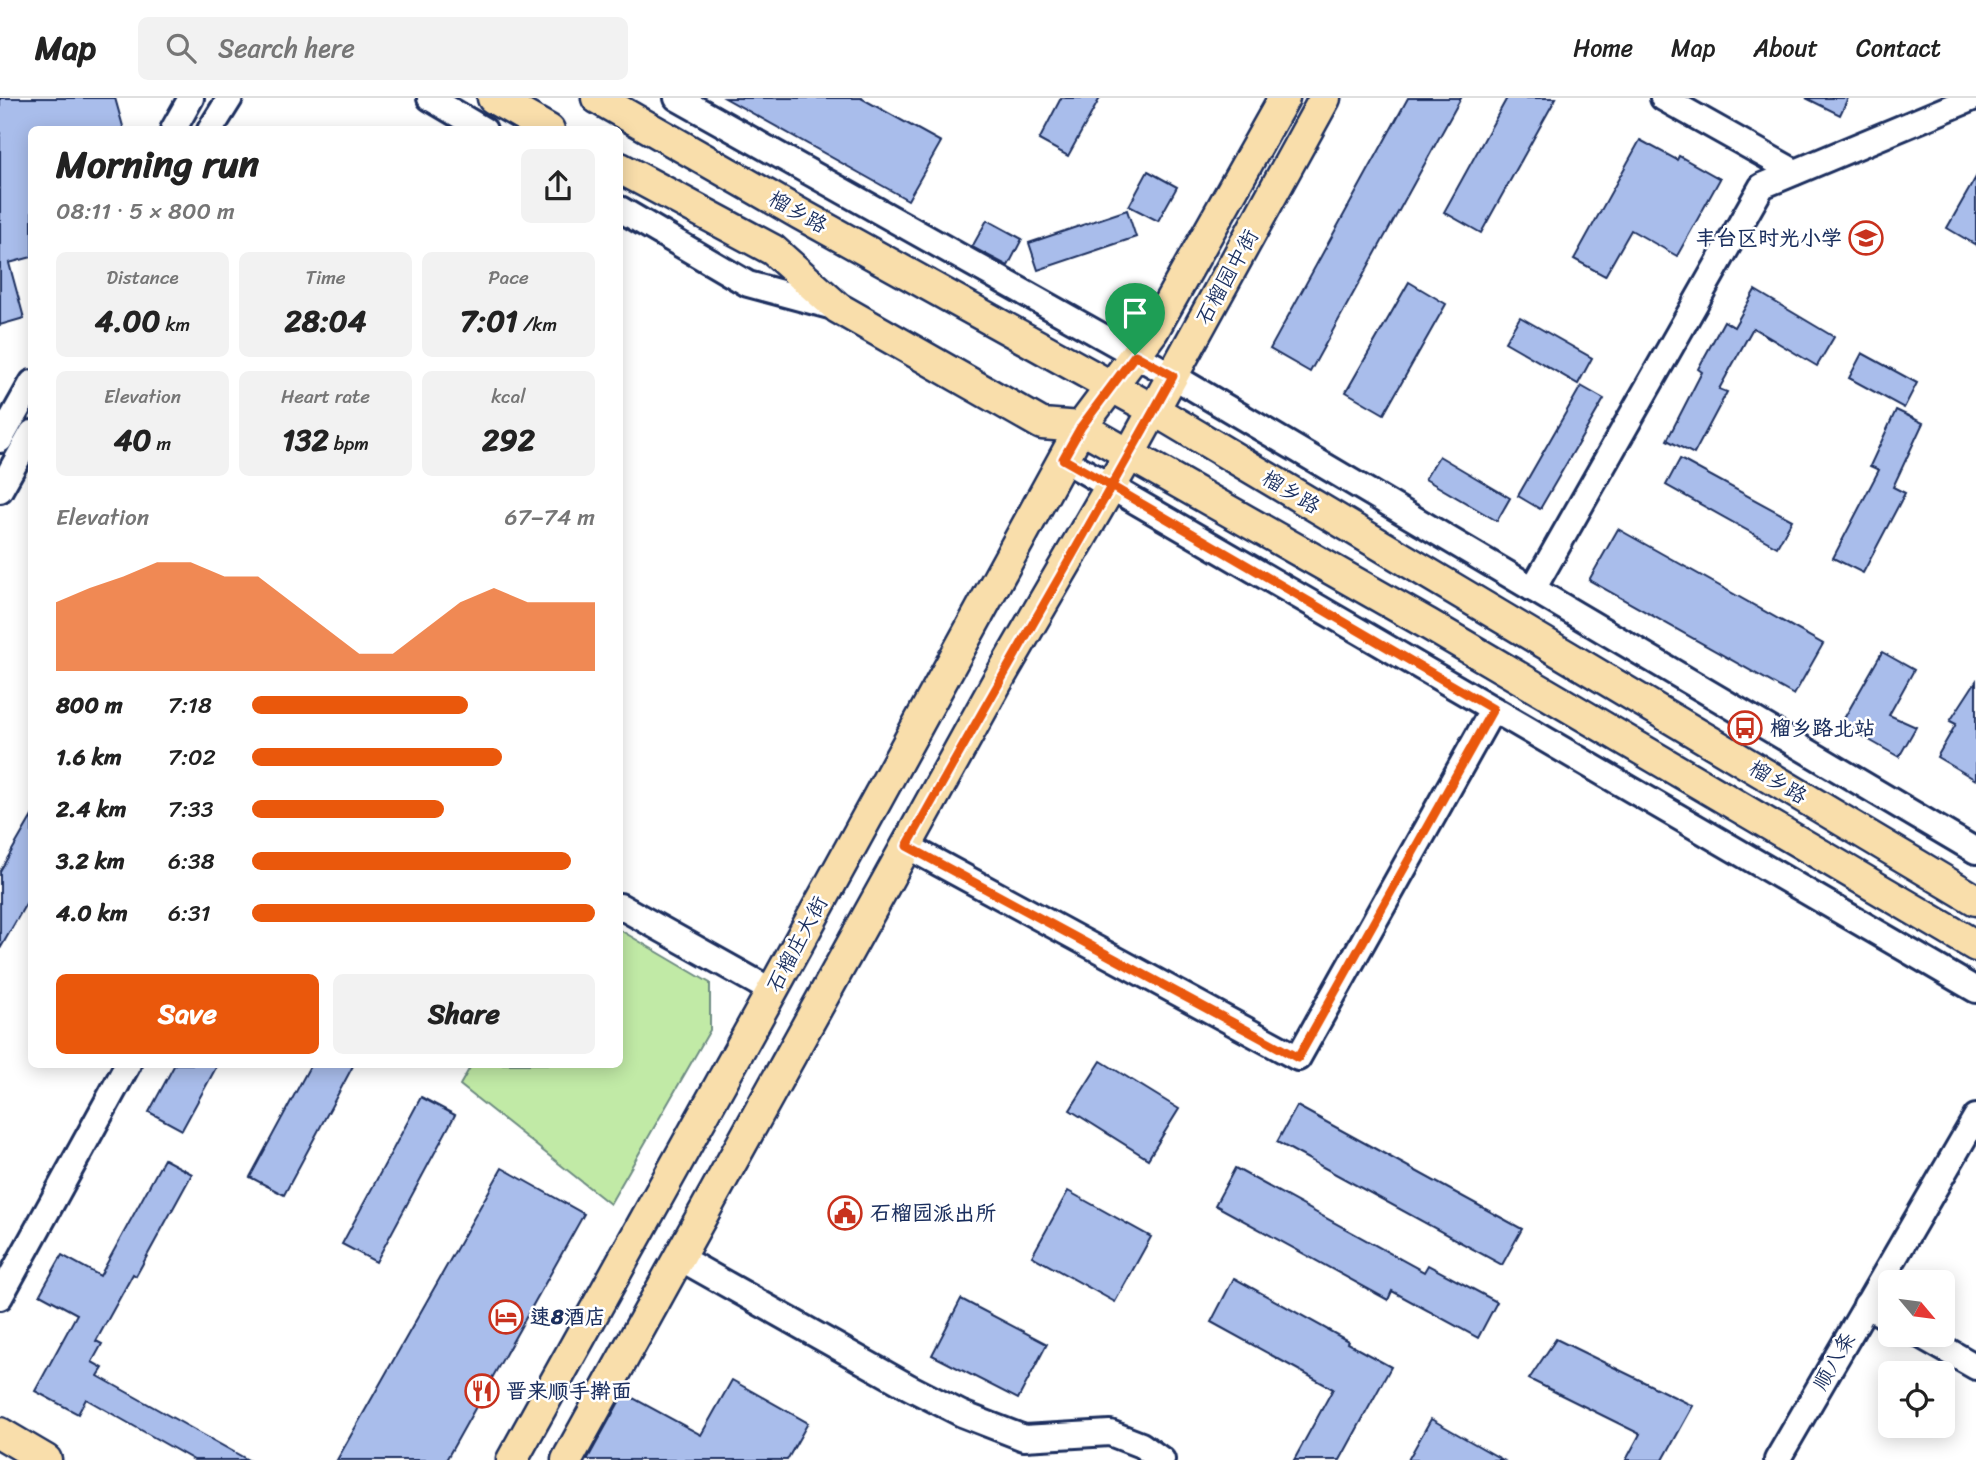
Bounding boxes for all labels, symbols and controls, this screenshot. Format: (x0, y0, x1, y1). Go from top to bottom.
search box (138, 17, 628, 80)
text: Map (35, 19, 96, 77)
text: Search here (218, 25, 355, 71)
text: Home (1573, 27, 1633, 69)
text: Map (1671, 27, 1715, 69)
text: About (1753, 27, 1818, 69)
text: Contact (1856, 27, 1941, 69)
icon: search (162, 29, 200, 67)
text: Morning run (56, 131, 259, 198)
button: share (521, 149, 595, 223)
street label: 榴乡路 (761, 180, 835, 244)
text: 08:11 · 5 × 800 m (56, 191, 235, 232)
place label: 丰台区时光小学 (1695, 219, 1842, 257)
school or university icon: 丰台区时光小学 (1847, 219, 1885, 257)
street label: 石榴园中街 (1185, 222, 1269, 332)
text: Distance (106, 261, 179, 294)
text: Time (305, 261, 346, 294)
text: Pace (488, 261, 529, 294)
pin (1105, 283, 1165, 355)
text: 4.00 (95, 294, 161, 348)
text: 28:04 (284, 294, 367, 348)
text: 7:01 (460, 294, 518, 348)
icon: arrive (1116, 294, 1154, 332)
text: km (161, 308, 190, 341)
text: /km (518, 308, 557, 341)
text: Elevation (104, 380, 181, 413)
text: Heart rate (281, 380, 370, 413)
text: kcal (491, 380, 526, 413)
text: 40 (114, 413, 152, 467)
text: 132 (282, 413, 329, 467)
text: 292 (482, 413, 535, 467)
text: m (152, 427, 171, 460)
text: bpm (329, 427, 369, 460)
street label: 榴乡路 (1254, 459, 1328, 525)
text: Elevation (56, 497, 149, 538)
text: 67–74 m (505, 497, 595, 538)
text: 800 m (56, 685, 123, 726)
text: 7:18 (168, 685, 212, 726)
bus stop icon: 榴乡路北站 (1726, 709, 1764, 747)
place label: 榴乡路北站 (1770, 709, 1875, 747)
text: 1.6 km (56, 737, 122, 778)
text: 7:02 (168, 737, 216, 778)
street label: 榴乡路 (1741, 749, 1815, 815)
text: 2.4 km (56, 789, 126, 830)
text: 7:33 (168, 789, 213, 830)
text: 3.2 km (56, 841, 125, 882)
text: 6:38 (168, 841, 215, 882)
street label: 石榴庄大街 (756, 889, 838, 999)
text: 4.0 km (56, 893, 128, 934)
text: 6:31 (168, 893, 211, 934)
button: Save (56, 974, 319, 1054)
button: Share (333, 974, 595, 1054)
public building icon: 石榴园派出所 (826, 1194, 864, 1232)
place label: 石榴园派出所 (870, 1194, 996, 1232)
north arrow (1878, 1270, 1955, 1348)
map controls (1878, 1270, 1955, 1438)
hotel icon: 速8酒店 (487, 1298, 525, 1336)
place label: 速8酒店 (530, 1298, 606, 1336)
street label: 顺八条 (1802, 1324, 1866, 1398)
button: locate (1878, 1361, 1955, 1438)
restaurant icon: 晋来顺手擀面 (463, 1372, 501, 1410)
place label: 晋来顺手擀面 (506, 1372, 632, 1410)

